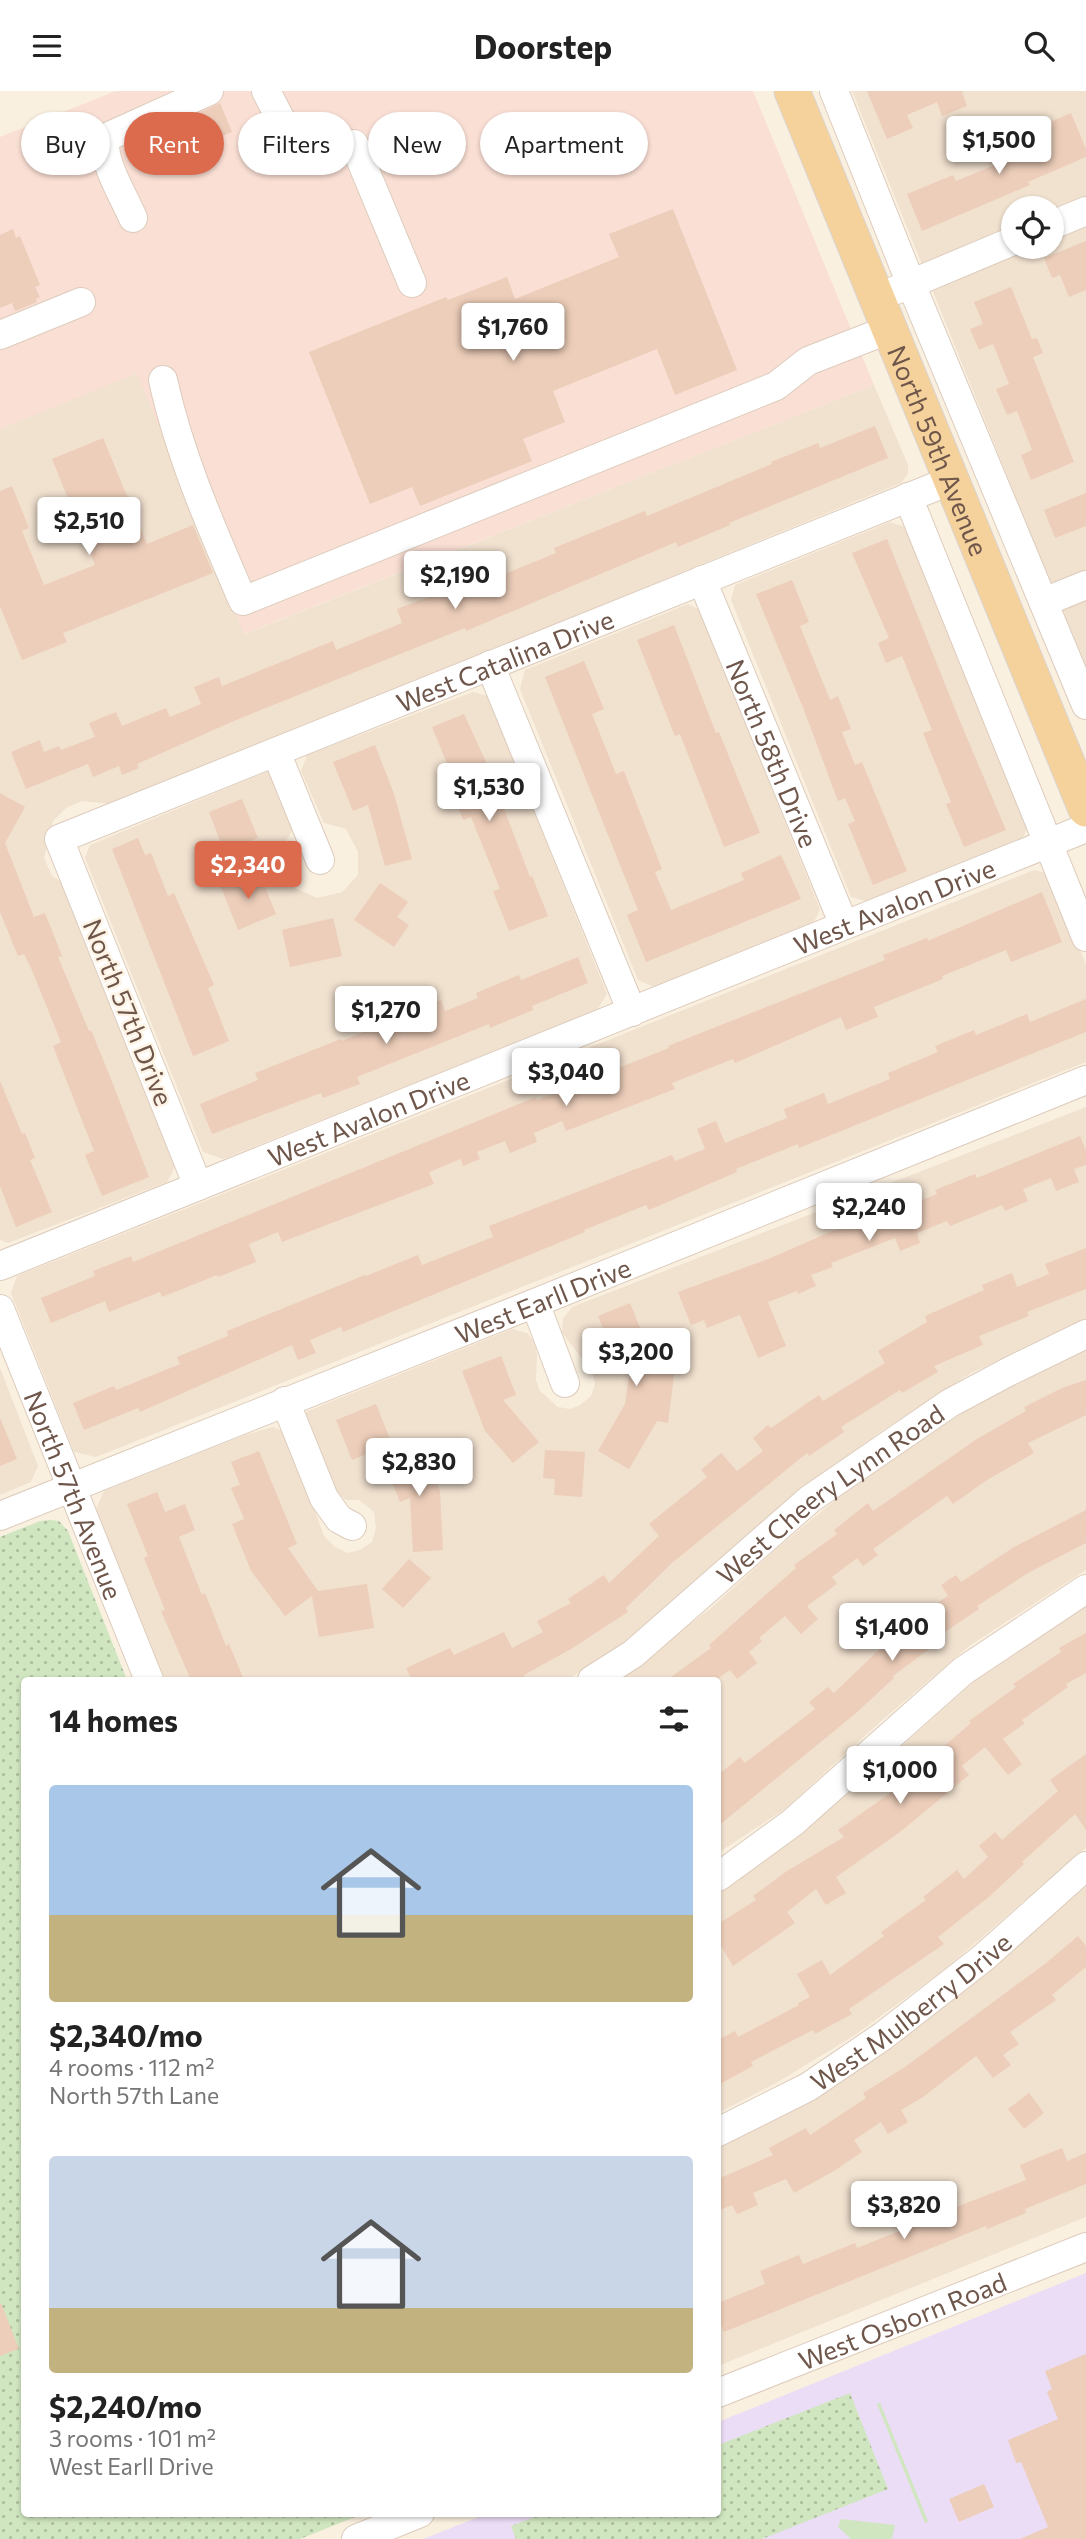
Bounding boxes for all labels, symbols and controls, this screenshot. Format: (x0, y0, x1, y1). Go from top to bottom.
text: Doorstep (474, 26, 612, 66)
icon: menu (28, 27, 66, 65)
icon: search (1020, 27, 1058, 65)
chip: Buy (21, 112, 110, 175)
chip: Rent (124, 112, 224, 175)
chip: Filters (238, 112, 354, 175)
chip: New (368, 112, 466, 175)
chip: Apartment (480, 112, 648, 175)
pin: $1,500 (942, 116, 1056, 176)
text: $1,500 (962, 125, 1036, 153)
map controls (1001, 196, 1064, 259)
button: locate (1001, 196, 1064, 259)
pin: $1,760 (456, 303, 570, 363)
text: $1,760 (477, 312, 549, 340)
street label: North 59th Avenue (882, 340, 996, 560)
pin: $2,510 (32, 497, 146, 557)
text: $2,510 (53, 506, 125, 534)
pin: $2,190 (398, 552, 512, 611)
text: $2,190 (420, 560, 490, 588)
street label: West Catalina Drive (392, 602, 618, 717)
street label: North 58th Drive (721, 654, 826, 851)
pin: $1,530 (432, 763, 546, 823)
text: $1,530 (453, 772, 525, 800)
pin: $2,340 (191, 841, 305, 901)
text: $2,340 (211, 850, 285, 878)
street label: West Avalon Drive (789, 851, 999, 960)
street label: North 57th Drive (78, 914, 180, 1110)
pin: $1,270 (329, 986, 443, 1046)
text: $1,270 (351, 995, 421, 1023)
pin: $3,040 (509, 1049, 623, 1108)
text: $3,040 (528, 1057, 604, 1085)
street label: West Avalon Drive (263, 1063, 473, 1172)
pin: $2,240 (812, 1183, 926, 1243)
text: $2,240 (832, 1192, 906, 1220)
street label: West Earll Drive (450, 1251, 635, 1349)
pin: $3,200 (579, 1329, 693, 1388)
text: $3,200 (598, 1337, 674, 1365)
street label: North 57th Avenue (19, 1386, 130, 1603)
street label: West Cheery Lynn Road (710, 1397, 949, 1590)
pin: $2,830 (362, 1439, 476, 1498)
text: $2,830 (382, 1447, 456, 1475)
pin: $1,400 (835, 1603, 949, 1663)
text: $1,400 (855, 1612, 929, 1640)
icon: filters (655, 1700, 693, 1738)
text: 14 homes (49, 1701, 178, 1738)
pin: $1,000 (843, 1747, 957, 1806)
text: $1,000 (863, 1755, 937, 1783)
icon: home (308, 1830, 434, 1956)
street label: West Mulberry Drive (804, 1926, 1017, 2097)
text: $2,340/mo (49, 2016, 203, 2053)
text: 4 rooms · 112 m² (49, 2053, 214, 2081)
text: North 57th Lane (49, 2081, 219, 2109)
pin: $3,820 (847, 2181, 961, 2241)
text: $3,820 (867, 2190, 941, 2218)
icon: home (308, 2201, 434, 2327)
street label: West Osborn Road (794, 2265, 1010, 2375)
text: $2,240/mo (49, 2387, 202, 2424)
text: 3 rooms · 101 m² (49, 2424, 216, 2452)
text: West Earll Drive (49, 2452, 214, 2480)

